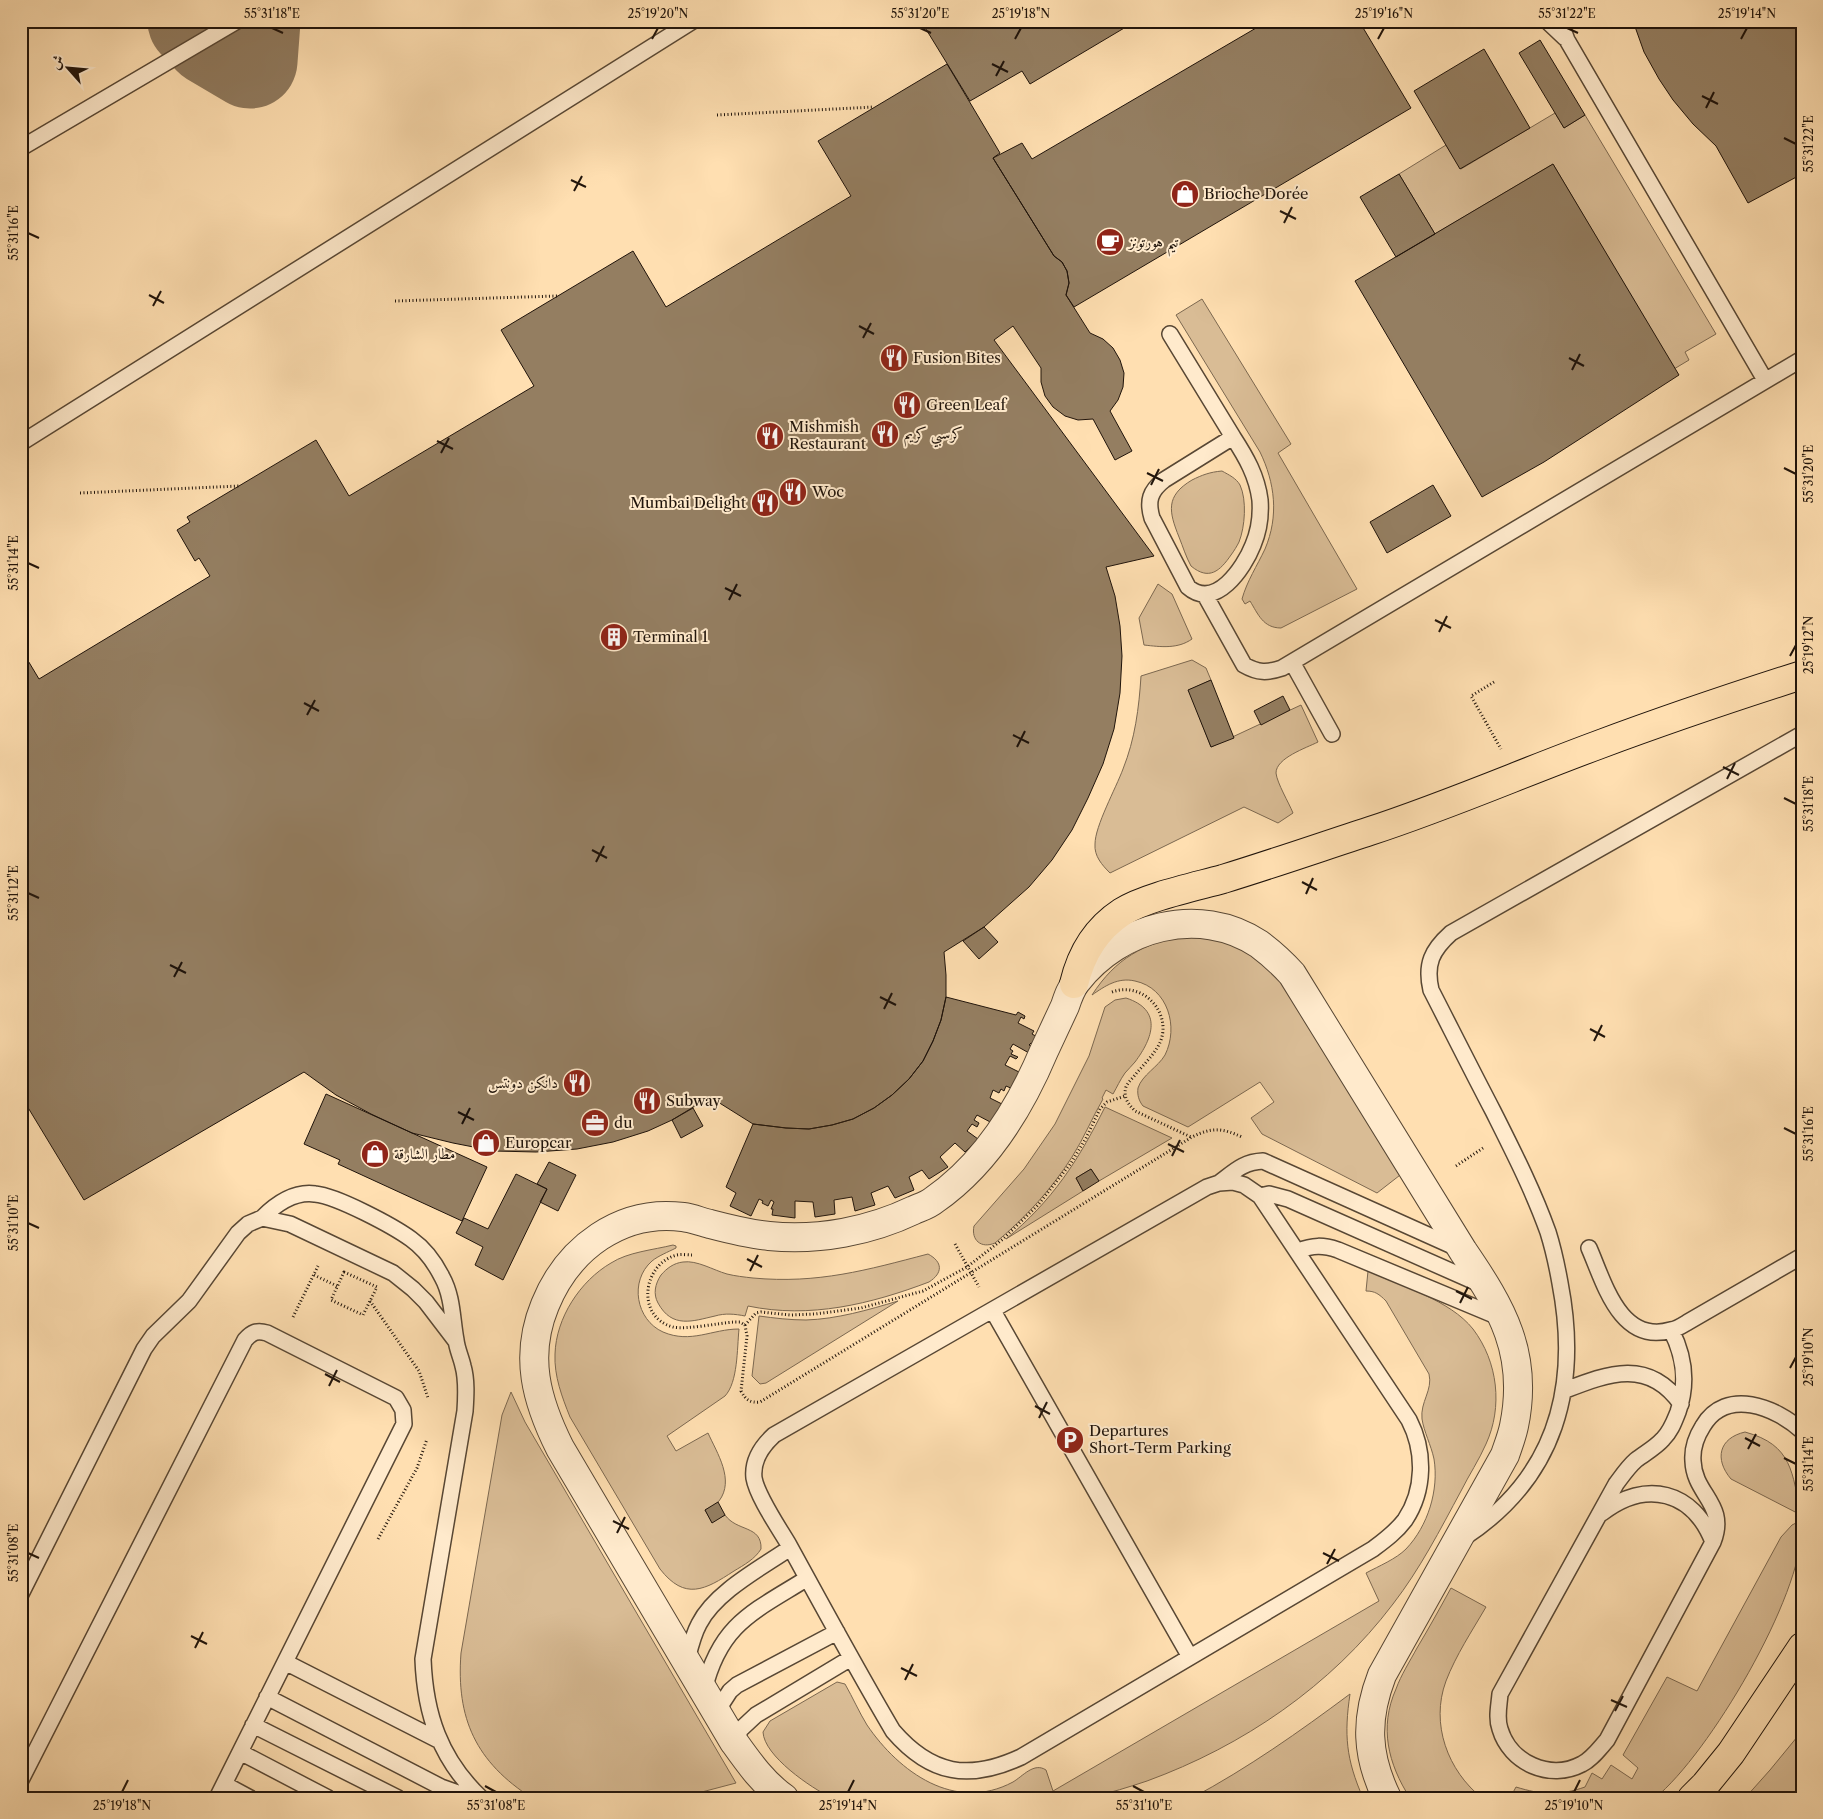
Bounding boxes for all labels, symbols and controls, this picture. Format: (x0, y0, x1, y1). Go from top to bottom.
text: 55°31'18"E (244, 6, 300, 21)
text: 25°19'20"N (628, 6, 689, 21)
text: 55°31'20"E (891, 6, 949, 21)
text: 25°19'18"N (992, 6, 1050, 21)
text: 25°19'16"N (1355, 6, 1413, 21)
text: 55°31'22"E (1538, 6, 1596, 21)
text: 25°19'14"N (1718, 6, 1776, 21)
north arrow (42, 42, 92, 92)
text: ش (45, 52, 68, 72)
text: 55°31'22"E (1801, 115, 1816, 173)
shop icon: Brioche Dorée (1170, 179, 1200, 209)
place label: Brioche Dorée (1204, 184, 1308, 203)
text: 55°31'16"E (6, 205, 21, 261)
cafe icon: تيم هورتونز (1095, 227, 1125, 257)
place label: تيم هورتونز (1127, 232, 1179, 257)
restaurant icon: Fusion Bites (879, 343, 909, 373)
place label: Fusion Bites (913, 348, 1001, 367)
restaurant icon: Green Leaf (892, 390, 922, 420)
place label: Green Leaf (926, 395, 1008, 414)
place label: Mishmish Restaurant (789, 417, 867, 453)
restaurant icon: كرسبي كريم (870, 419, 900, 449)
restaurant icon: Mishmish Restaurant (755, 421, 785, 451)
place label: كرسبي كريم (904, 424, 963, 448)
text: 55°31'20"E (1801, 445, 1816, 503)
restaurant icon: Woc (778, 477, 808, 507)
place label: Woc (811, 482, 844, 501)
restaurant icon: Mumbai Delight (750, 488, 780, 518)
place label: Mumbai Delight (630, 493, 747, 512)
text: 55°31'14"E (6, 535, 21, 591)
text: 25°19'12"N (1801, 616, 1816, 674)
building icon: Terminal 1 (599, 622, 629, 652)
place label: Terminal 1 (633, 627, 709, 646)
text: 55°31'18"E (1801, 776, 1816, 832)
text: 55°31'12"E (6, 865, 21, 921)
restaurant icon: دانكن دونتس (562, 1068, 592, 1098)
place label: دانكن دونتس (488, 1073, 558, 1093)
restaurant icon: Subway (632, 1086, 662, 1116)
place label: Subway (666, 1091, 721, 1110)
text: 55°31'16"E (1801, 1106, 1816, 1162)
office icon: du (580, 1108, 610, 1138)
place label: du (614, 1113, 632, 1132)
shop icon: Europcar (471, 1128, 501, 1158)
place label: Europcar (505, 1133, 572, 1152)
shop icon: مطار الشارقة (360, 1139, 390, 1169)
place label: مطار الشارقة (394, 1144, 455, 1163)
text: 55°31'10"E (6, 1195, 21, 1251)
text: 25°19'10"N (1801, 1327, 1816, 1387)
place label: Departures Short-Term Parking (1089, 1421, 1231, 1457)
parking icon: Departures Short-Term Parking (1055, 1425, 1085, 1455)
text: 55°31'14"E (1801, 1436, 1816, 1492)
text: 55°31'08"E (6, 1524, 21, 1582)
text: 25°19'18"N (93, 1798, 151, 1813)
text: 55°31'08"E (467, 1798, 525, 1813)
text: 25°19'14"N (819, 1798, 877, 1813)
text: 55°31'10"E (1116, 1798, 1172, 1813)
text: 25°19'10"N (1544, 1798, 1604, 1813)

